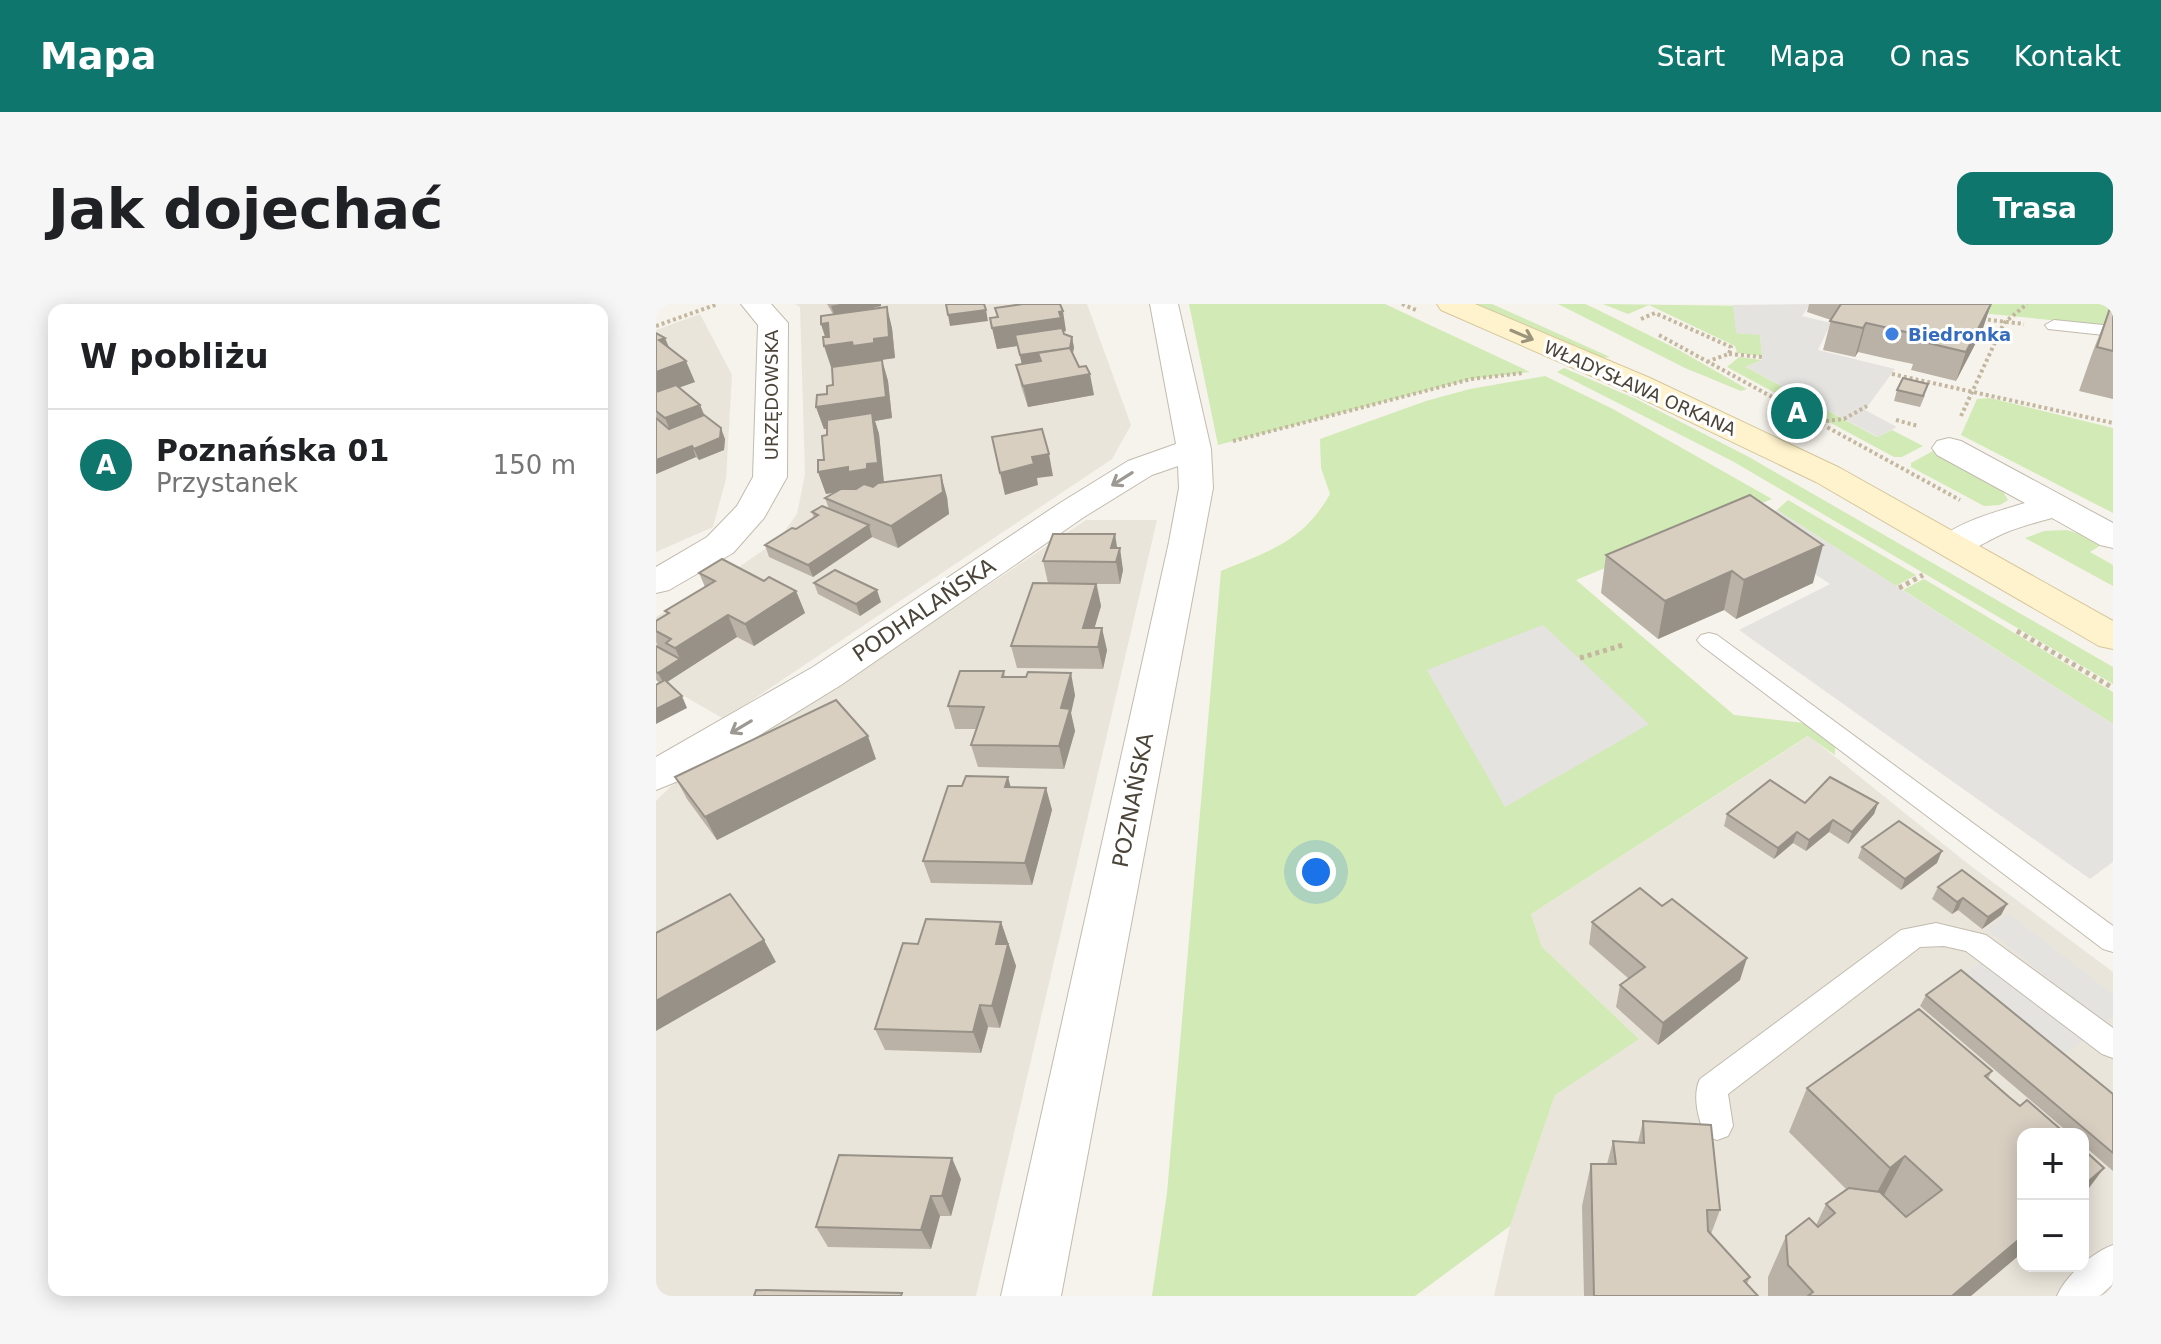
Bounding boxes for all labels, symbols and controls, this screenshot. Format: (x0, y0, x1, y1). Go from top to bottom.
text: Mapa (40, 34, 156, 78)
text: Start (1657, 40, 1725, 73)
text: Mapa (1769, 40, 1845, 73)
text: O nas (1889, 40, 1970, 73)
text: Kontakt (2014, 40, 2121, 73)
button: Trasa (1957, 172, 2113, 245)
text: Jak dojechać (48, 176, 443, 241)
place label: Biedronka (1908, 324, 2011, 345)
marker: Biedronka (1883, 325, 1901, 343)
one-way arrow (1510, 328, 1534, 343)
street label: URZĘDOWSKA (761, 329, 782, 460)
text: W pobliżu (80, 336, 269, 376)
street label: WŁADYSŁAWA ORKANA (1541, 336, 1740, 440)
pin: A (1771, 383, 1823, 443)
text: Poznańska 01 (156, 433, 389, 468)
text: A (96, 450, 116, 480)
text: 150 m (493, 450, 576, 480)
text: Przystanek (156, 468, 298, 498)
one-way arrow (1111, 472, 1134, 488)
street label: PODHALAŃSKA (848, 553, 1000, 667)
one-way arrow (730, 720, 753, 736)
street label: POZNAŃSKA (1108, 731, 1158, 869)
your location (1296, 852, 1336, 892)
map controls (2017, 1128, 2089, 1272)
button: + (2017, 1128, 2089, 1200)
button: − (2017, 1200, 2089, 1272)

